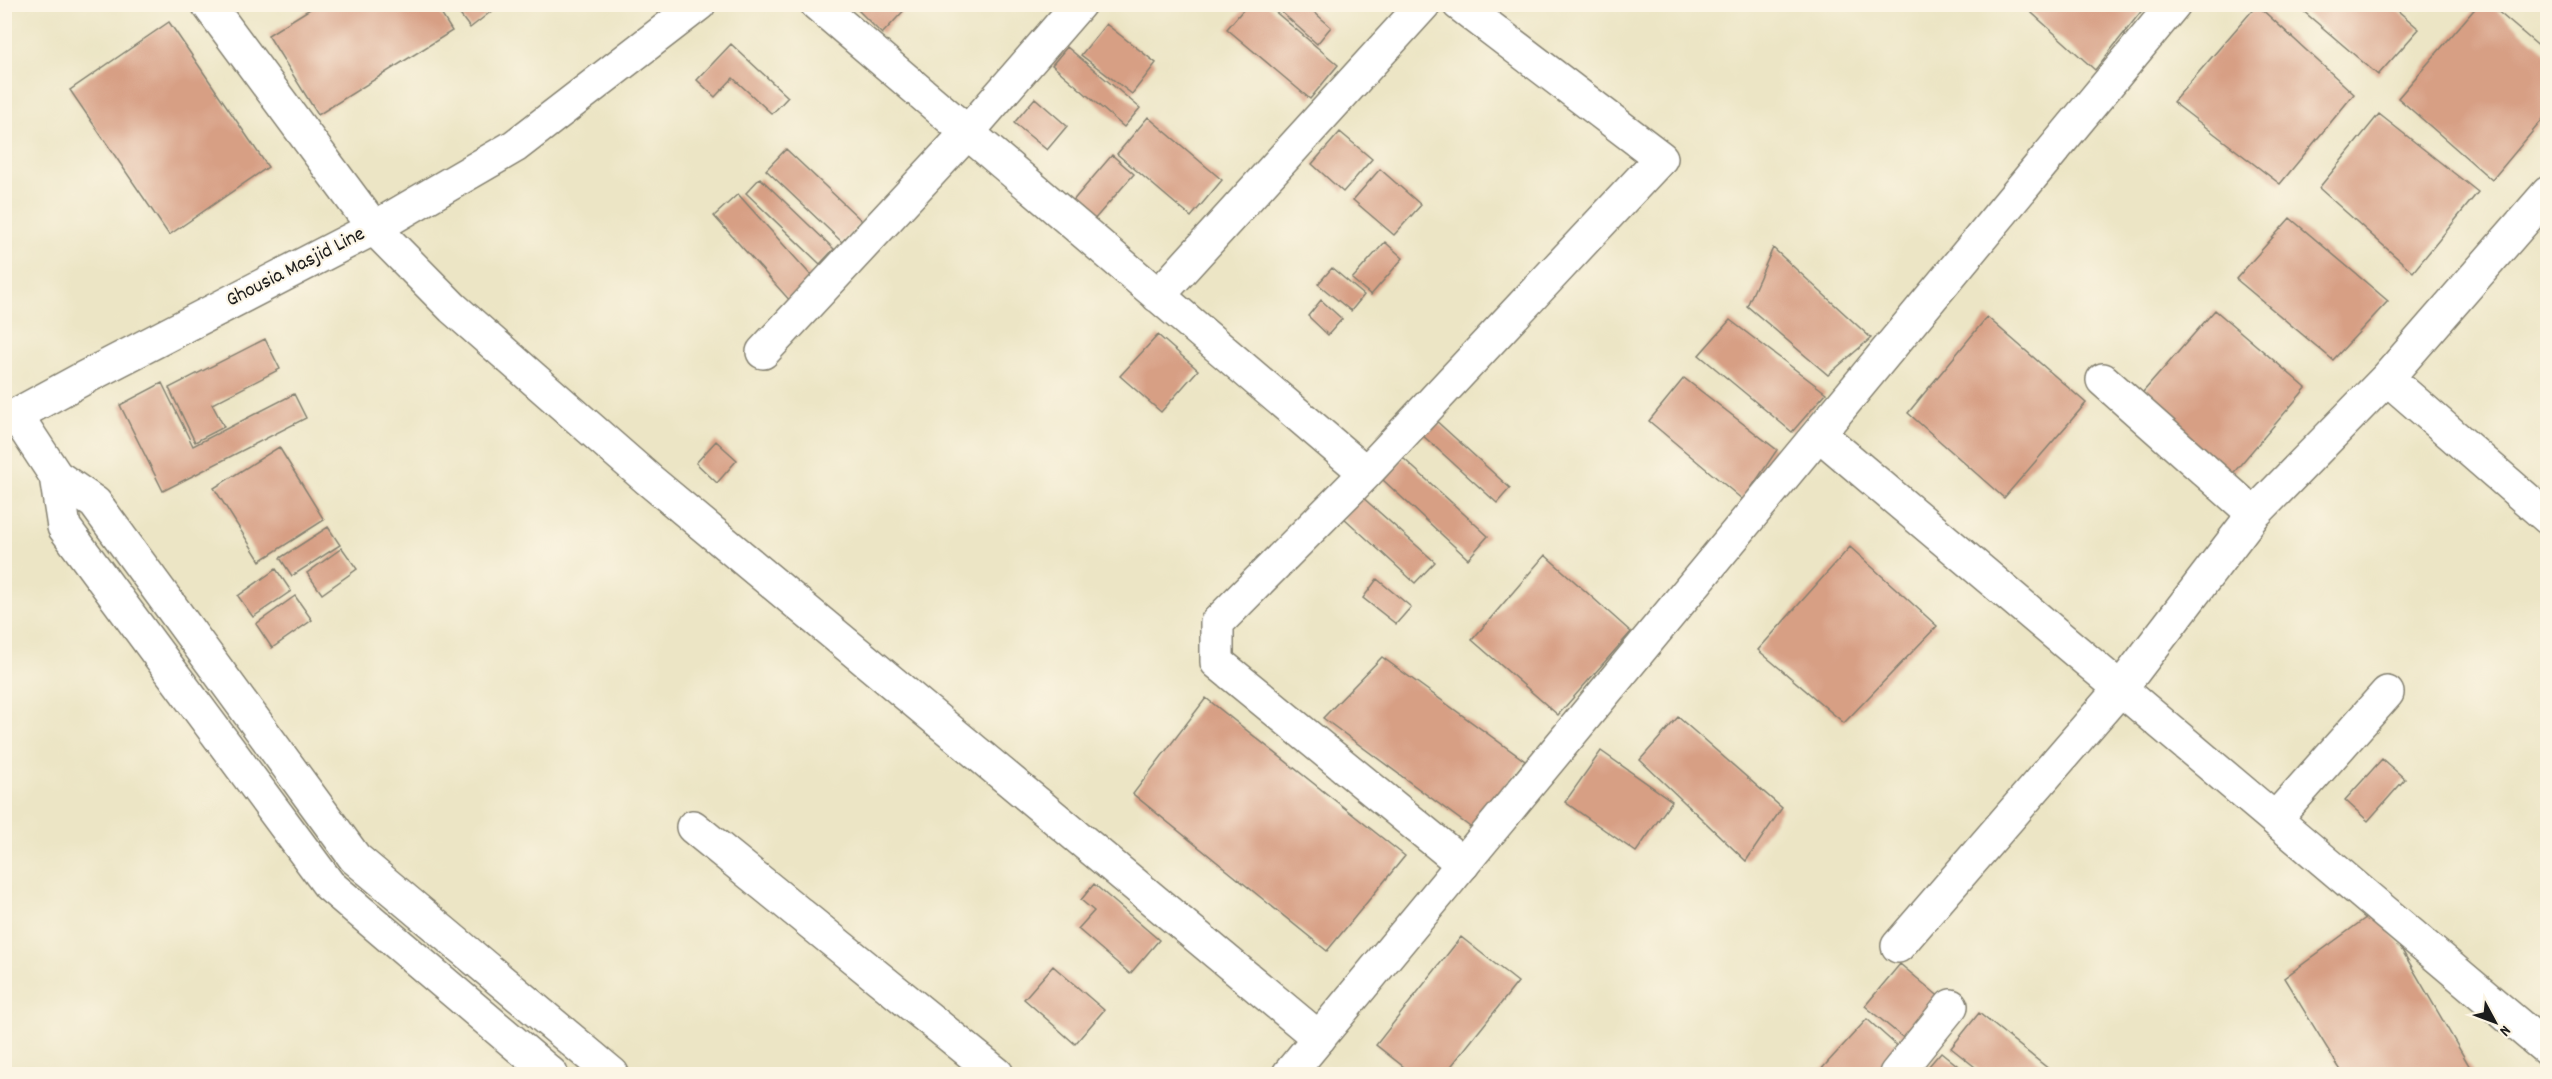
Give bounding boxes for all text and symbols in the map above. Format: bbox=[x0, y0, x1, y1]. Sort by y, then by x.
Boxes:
street label: Ghousia Masjid Line bbox=[221, 220, 371, 316]
north arrow bbox=[2465, 992, 2525, 1052]
text: N bbox=[2493, 1020, 2516, 1041]

